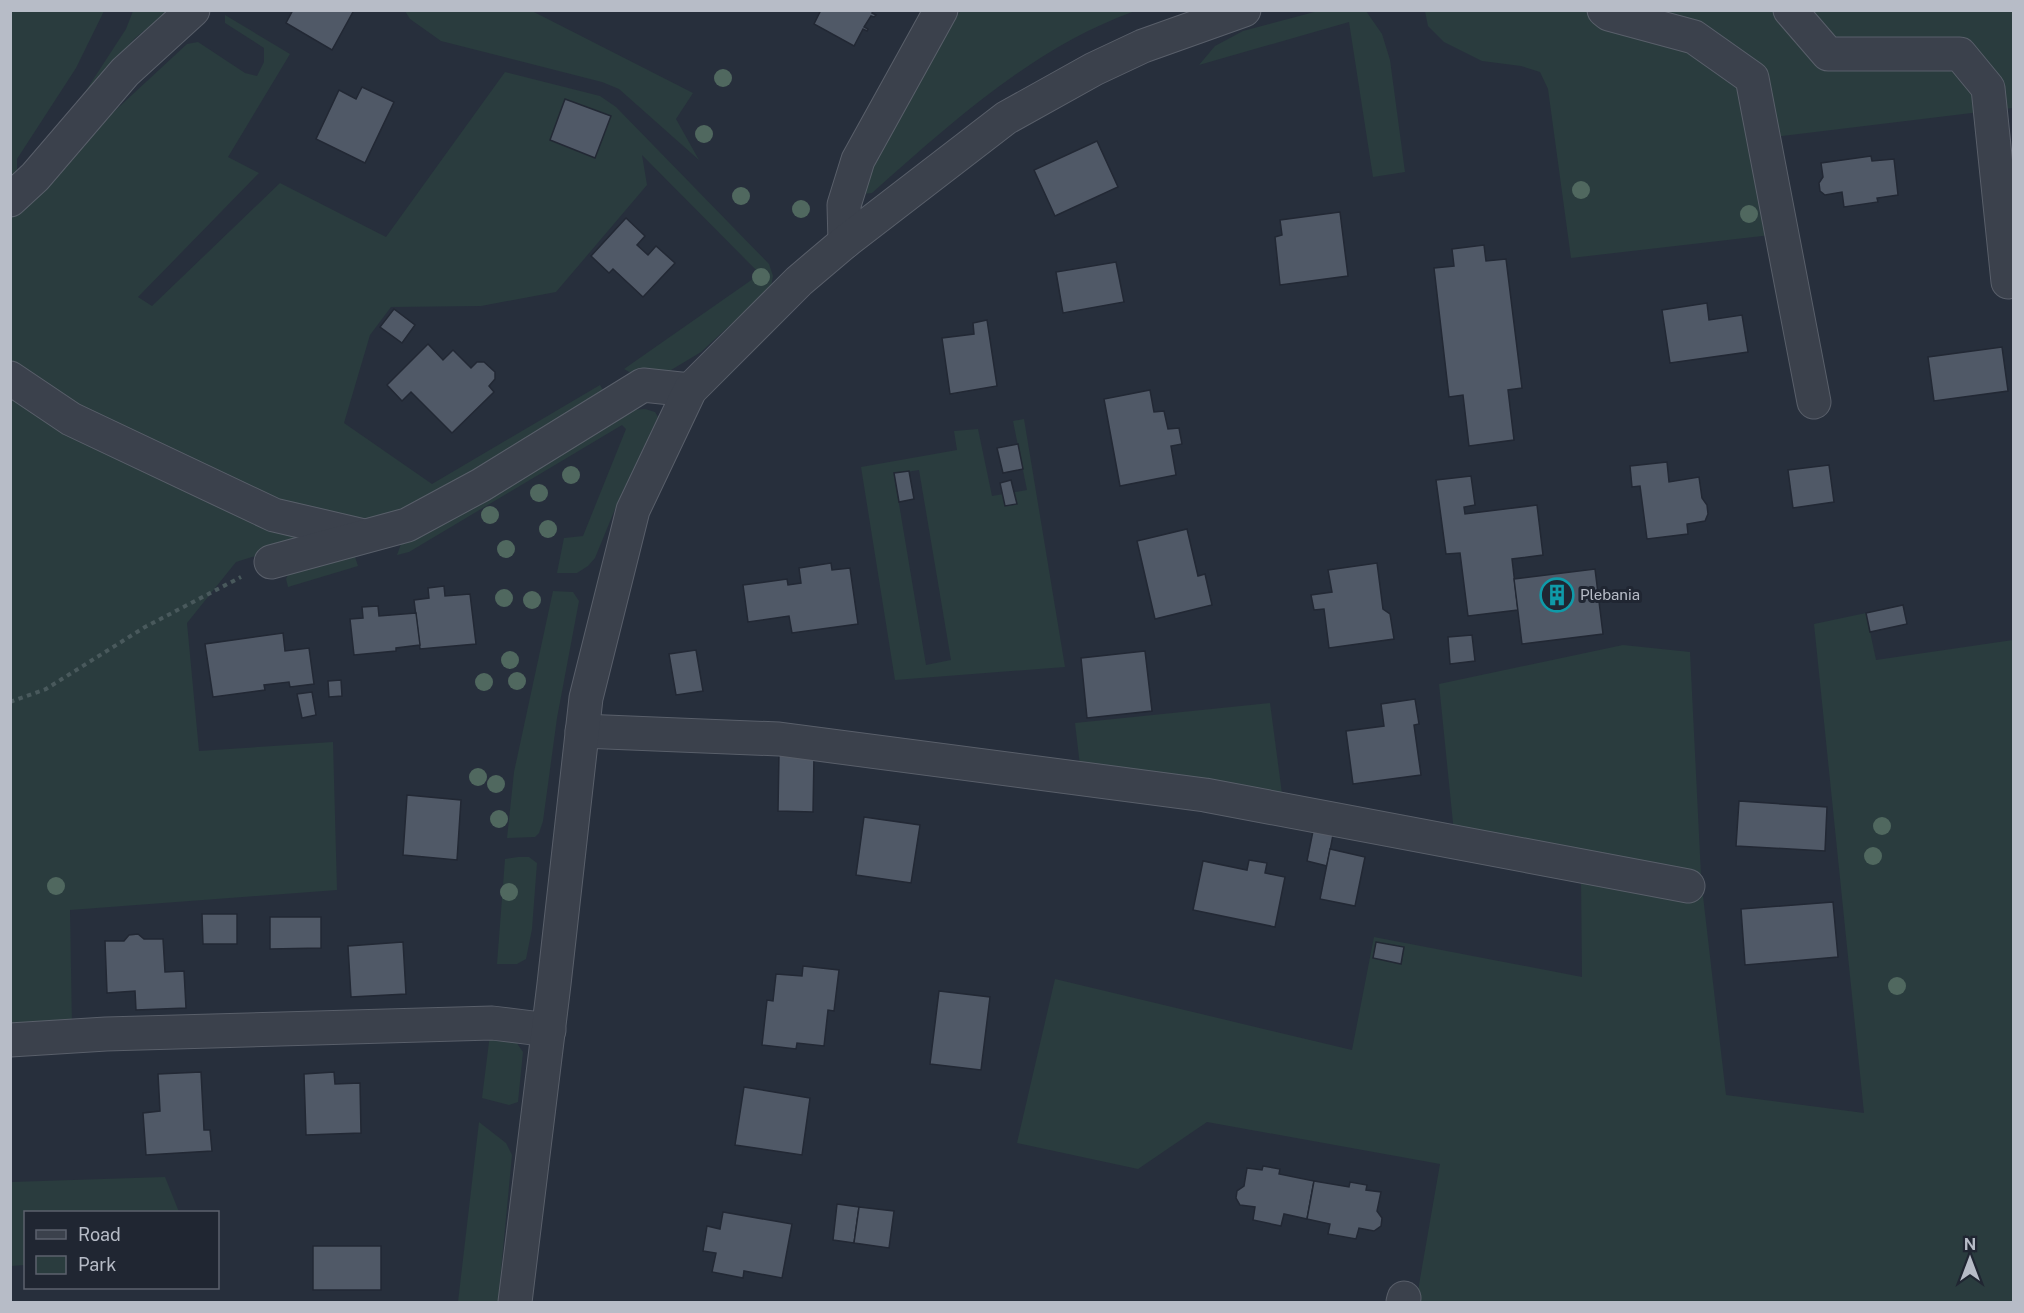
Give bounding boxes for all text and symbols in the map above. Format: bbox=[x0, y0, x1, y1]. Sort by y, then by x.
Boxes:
building icon: Plebania bbox=[1539, 577, 1575, 613]
place label: Plebania bbox=[1580, 586, 1640, 603]
legend bbox=[24, 1211, 219, 1289]
text: Road bbox=[78, 1224, 121, 1245]
north arrow bbox=[1940, 1229, 2000, 1289]
text: N bbox=[1964, 1235, 1976, 1254]
text: Park bbox=[78, 1254, 116, 1275]

